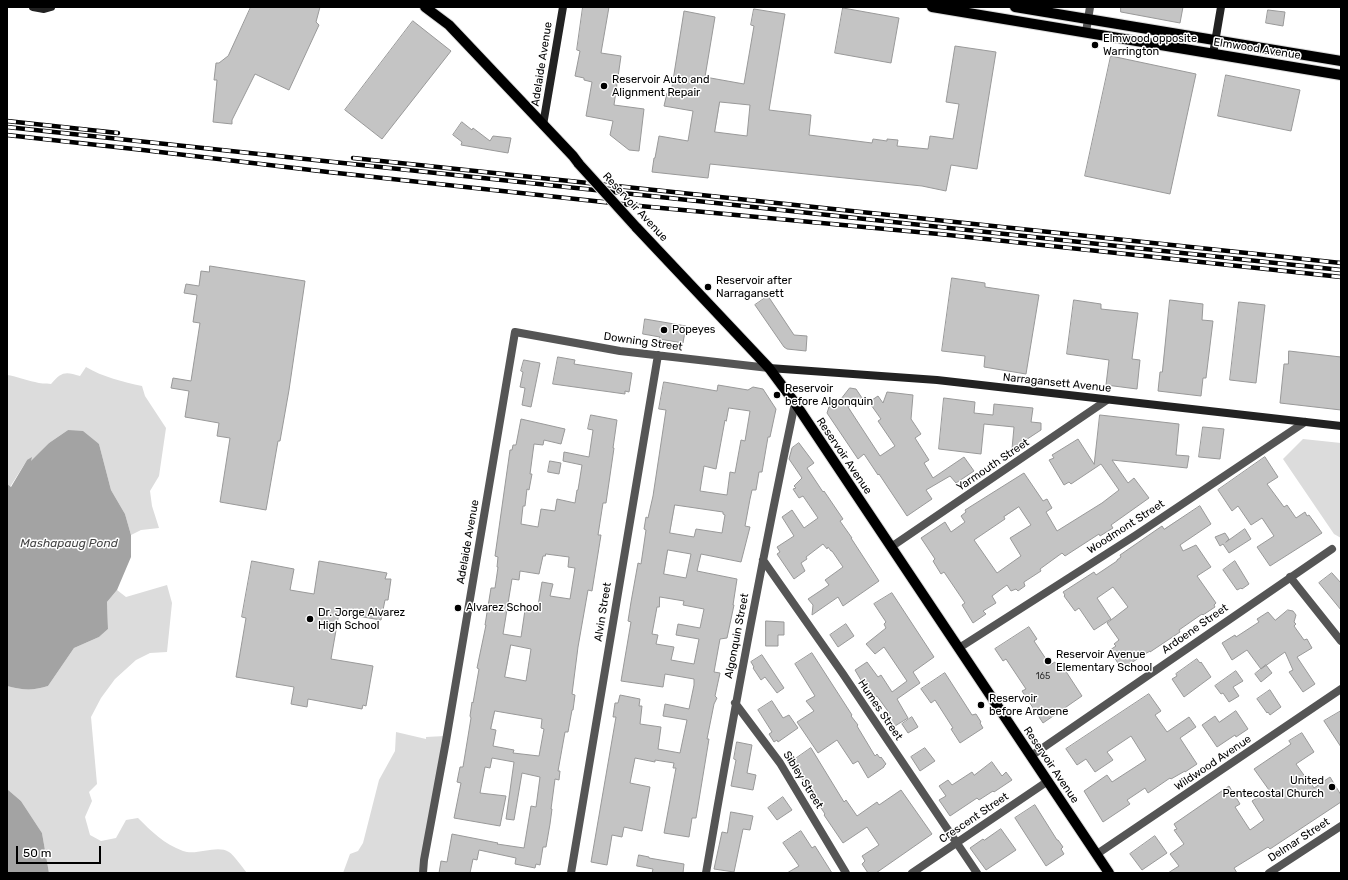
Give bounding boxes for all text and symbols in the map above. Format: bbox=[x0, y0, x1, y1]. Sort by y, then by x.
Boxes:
street label: Adelaide Avenue bbox=[529, 21, 555, 107]
place label: Elmwood opposite Warrington bbox=[1103, 32, 1197, 58]
street label: Elmwood Avenue bbox=[1212, 36, 1302, 62]
marker: Elmwood opposite Warrington bbox=[1090, 40, 1100, 50]
place label: Reservoir Auto and Alignment Repair bbox=[612, 73, 709, 99]
marker: Reservoir Auto and Alignment Repair bbox=[599, 81, 609, 91]
street label: Reservoir Avenue bbox=[600, 170, 670, 244]
place label: Reservoir after Narragansett bbox=[716, 274, 792, 300]
marker: Reservoir after Narragansett bbox=[703, 282, 713, 292]
place label: Popeyes bbox=[672, 323, 715, 337]
marker: Popeyes bbox=[659, 325, 669, 335]
street label: Downing Street bbox=[603, 330, 683, 354]
street label: Narragansett Avenue bbox=[1002, 371, 1112, 395]
place label: Reservoir before Algonquin bbox=[785, 382, 873, 408]
marker: Reservoir before Algonquin bbox=[772, 390, 782, 400]
street label: Reservoir Avenue bbox=[814, 415, 874, 497]
street label: Yarmouth Street bbox=[954, 436, 1032, 494]
street label: Woodmont Street bbox=[1085, 497, 1167, 557]
street label: Adelaide Avenue bbox=[454, 499, 482, 585]
water label: Mashapaug Pond bbox=[20, 537, 118, 551]
street label: Alvin Street bbox=[592, 581, 614, 643]
street label: Algonquin Street bbox=[722, 592, 752, 680]
place label: Alvarez School bbox=[466, 601, 541, 615]
street label: Ardoene Street bbox=[1159, 601, 1231, 657]
marker: Alvarez School bbox=[453, 603, 463, 613]
place label: Dr. Jorge Alvarez High School bbox=[318, 606, 405, 632]
marker: Dr. Jorge Alvarez High School bbox=[305, 614, 315, 624]
place label: Reservoir Avenue Elementary School bbox=[1056, 648, 1152, 674]
marker: Reservoir Avenue Elementary School bbox=[1043, 656, 1053, 666]
house number: 165 bbox=[1036, 671, 1050, 681]
street label: Humes Street bbox=[855, 677, 905, 743]
place label: Reservoir before Ardoene bbox=[989, 692, 1068, 718]
marker: Reservoir before Ardoene bbox=[976, 700, 986, 710]
street label: Reservoir Avenue bbox=[1021, 724, 1081, 806]
street label: Wildwood Avenue bbox=[1172, 732, 1254, 794]
street label: Sibley Street bbox=[780, 749, 826, 811]
place label: United Pentecostal Church bbox=[1223, 774, 1324, 800]
marker: United Pentecostal Church bbox=[1327, 782, 1337, 792]
street label: Crescent Street bbox=[937, 790, 1011, 846]
street label: Delmar Street bbox=[1266, 815, 1332, 865]
scale bar bbox=[18, 838, 103, 864]
text: 50 m bbox=[23, 846, 51, 860]

